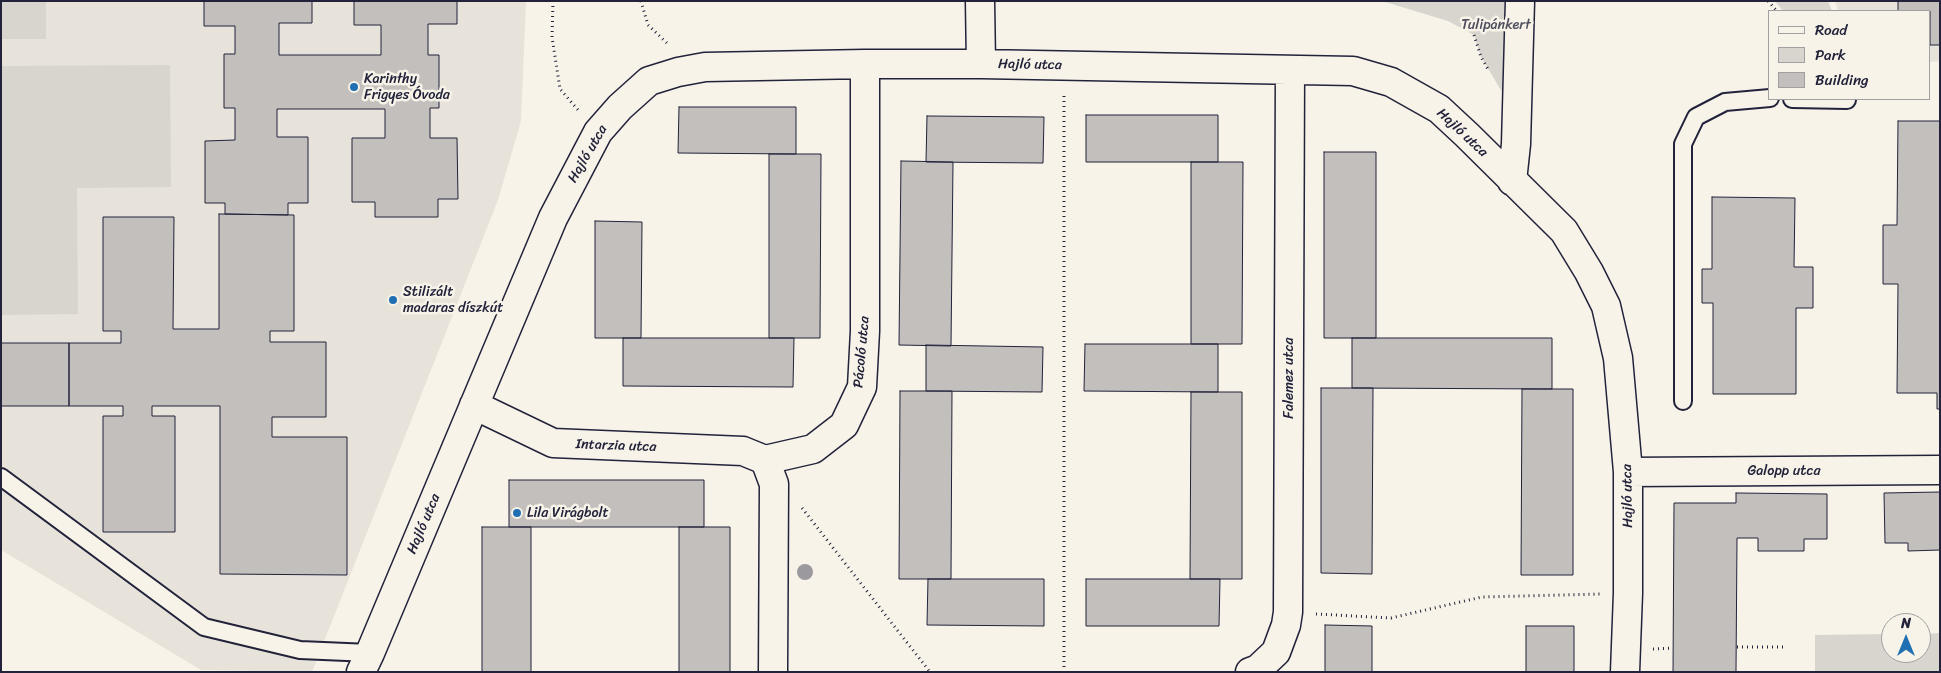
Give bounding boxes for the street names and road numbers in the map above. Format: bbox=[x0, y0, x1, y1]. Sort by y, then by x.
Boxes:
street label: Hajló utca bbox=[998, 56, 1062, 74]
street label: Hajló utca bbox=[1433, 105, 1491, 161]
street label: Hajló utca bbox=[565, 122, 611, 186]
street label: Pácoló utca bbox=[850, 315, 874, 389]
street label: Falemez utca bbox=[1281, 337, 1297, 419]
street label: Intarzia utca bbox=[575, 436, 657, 456]
street label: Galopp utca bbox=[1748, 463, 1820, 479]
street label: Hajló utca bbox=[1619, 464, 1637, 528]
street label: Hajló utca bbox=[404, 491, 444, 557]

